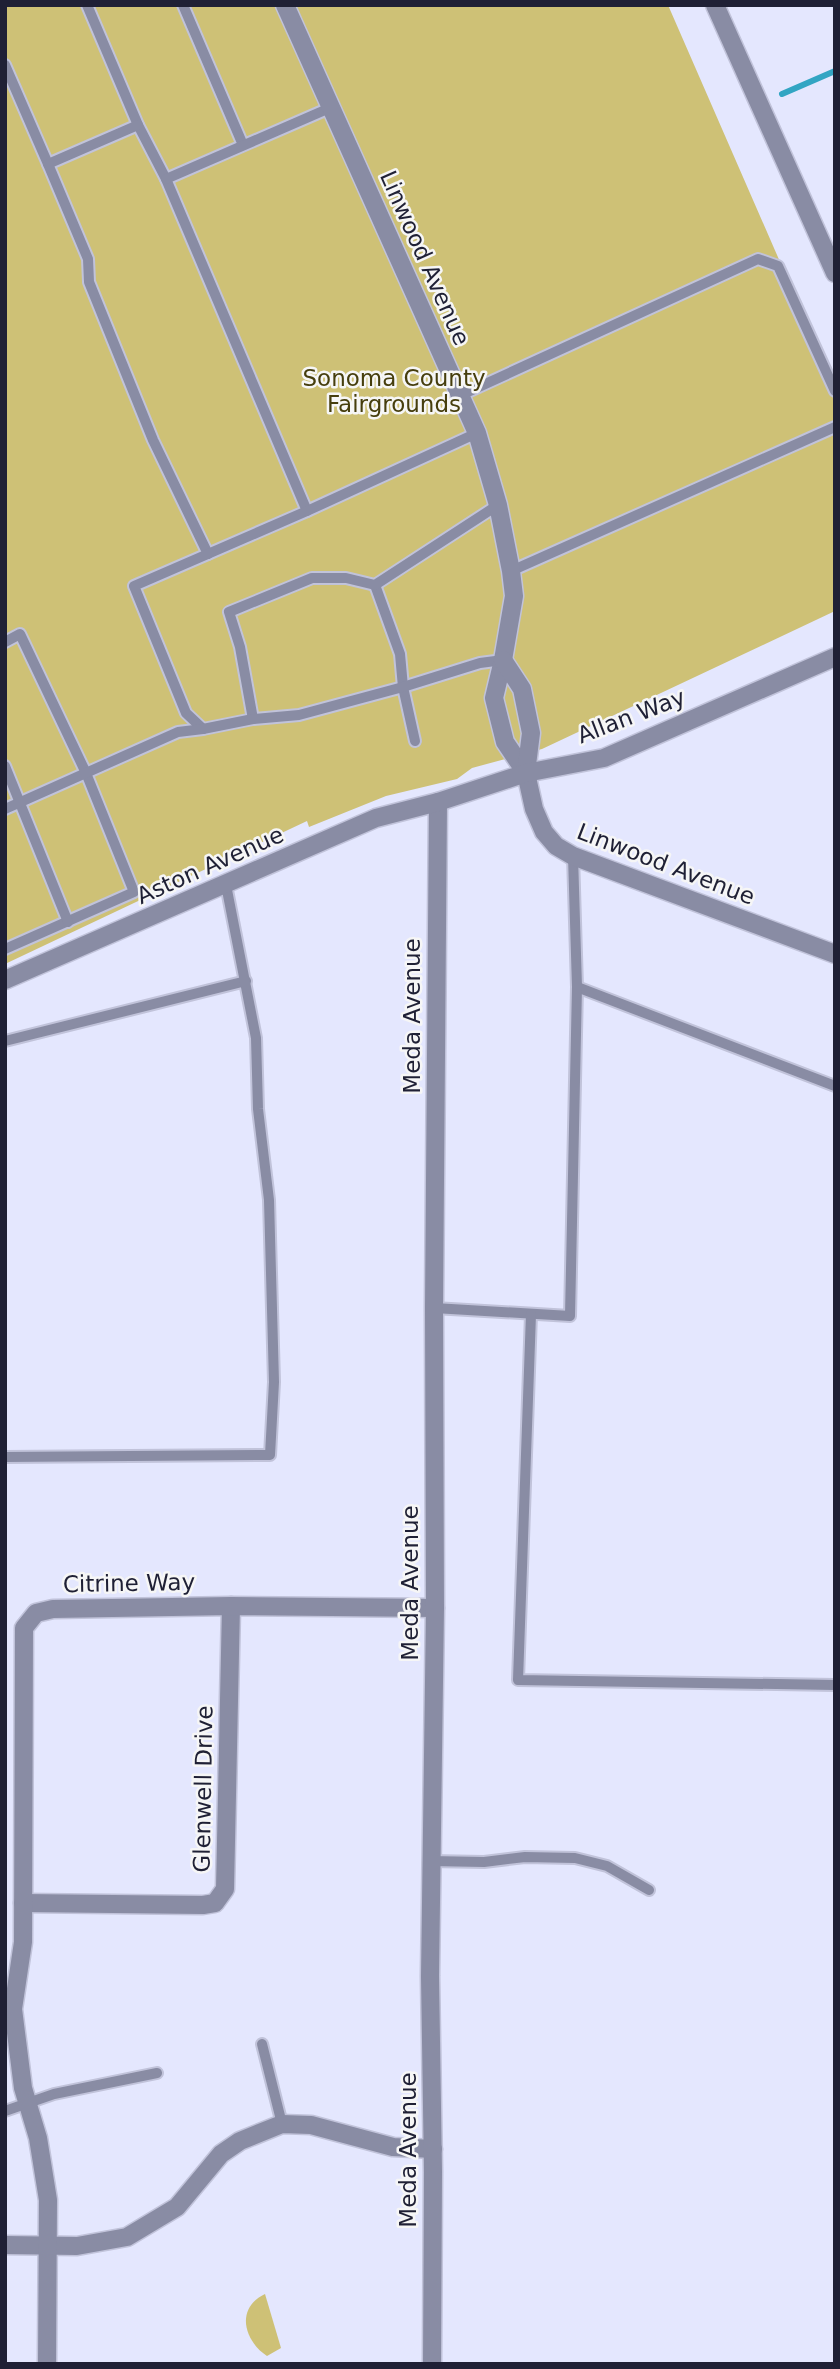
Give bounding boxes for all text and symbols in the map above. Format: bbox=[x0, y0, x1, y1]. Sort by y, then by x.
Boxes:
street label: Linwood Avenue bbox=[375, 167, 475, 349]
park label: Sonoma County Fairgrounds bbox=[302, 365, 486, 417]
street label: Allan Way bbox=[573, 684, 689, 748]
street label: Linwood Avenue bbox=[574, 818, 758, 910]
street label: Aston Avenue bbox=[132, 821, 288, 909]
street label: Meda Avenue bbox=[399, 938, 425, 1094]
street label: Meda Avenue bbox=[397, 1505, 423, 1661]
street label: Citrine Way bbox=[63, 1569, 195, 1597]
street label: Glenwell Drive bbox=[189, 1705, 217, 1873]
street label: Meda Avenue bbox=[395, 2072, 421, 2228]

